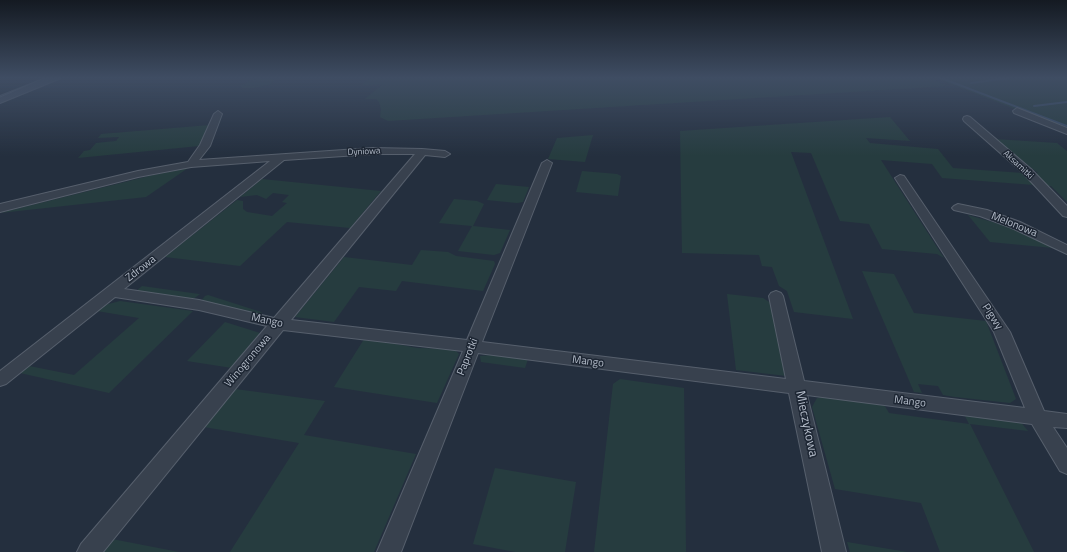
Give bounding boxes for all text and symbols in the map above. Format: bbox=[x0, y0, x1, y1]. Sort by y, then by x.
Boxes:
street label: Dyniowa bbox=[347, 146, 381, 158]
street label: Aksamitki bbox=[1001, 148, 1035, 182]
street label: Melonowa bbox=[989, 210, 1039, 240]
street label: Zdrowa bbox=[123, 253, 159, 285]
street label: Pigwy bbox=[979, 302, 1005, 332]
street label: Mango bbox=[250, 311, 284, 331]
street label: Winogronowa bbox=[222, 332, 274, 390]
street label: Paprotki bbox=[455, 337, 481, 377]
street label: Mango bbox=[571, 353, 605, 371]
street label: Mieczykowa bbox=[791, 389, 821, 459]
street label: Mango bbox=[893, 393, 927, 411]

